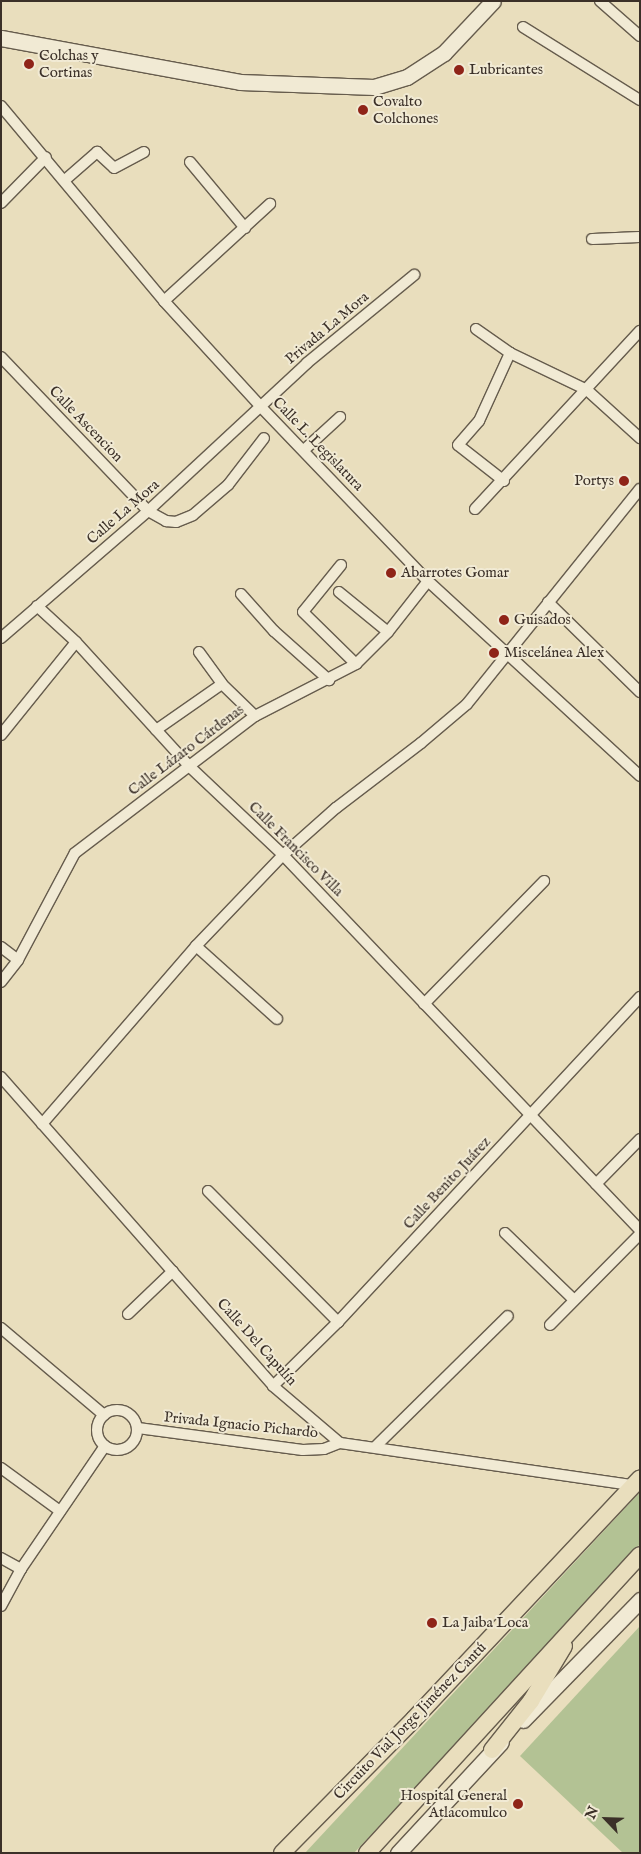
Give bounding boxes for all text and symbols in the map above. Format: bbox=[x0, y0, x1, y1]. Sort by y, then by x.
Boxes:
place label: Colchas y Cortinas bbox=[39, 46, 99, 81]
marker: Colchas y Cortinas bbox=[23, 58, 35, 70]
place label: Lubricantes bbox=[469, 61, 543, 79]
marker: Lubricantes bbox=[453, 64, 465, 76]
place label: Covalto Colchones bbox=[373, 92, 438, 127]
marker: Covalto Colchones bbox=[357, 104, 369, 116]
street label: Privada La Mora bbox=[282, 288, 372, 368]
street label: Calle Ascencion bbox=[45, 382, 127, 466]
street label: Calle L. Legislatura bbox=[269, 393, 367, 495]
place label: Portys bbox=[574, 472, 614, 490]
marker: Portys bbox=[618, 475, 630, 487]
street label: Calle La Mora bbox=[83, 476, 163, 548]
place label: Abarrotes Gomar bbox=[401, 564, 509, 582]
marker: Abarrotes Gomar bbox=[385, 567, 397, 579]
place label: Guisados bbox=[514, 611, 571, 629]
marker: Guisados bbox=[498, 614, 510, 626]
place label: Miscelánea Alex bbox=[504, 644, 604, 662]
marker: Miscelánea Alex bbox=[488, 647, 500, 659]
street label: Calle Lázaro Cárdenas bbox=[125, 701, 247, 799]
street label: Calle Francisco Villa bbox=[245, 798, 347, 900]
street label: Calle Benito Juárez bbox=[399, 1133, 495, 1233]
street label: Calle Del Capulín bbox=[213, 1295, 301, 1389]
street label: Privada Ignacio Pichardo bbox=[163, 1408, 319, 1442]
place label: La Jaiba Loca bbox=[442, 1614, 528, 1632]
marker: La Jaiba Loca bbox=[426, 1617, 438, 1629]
street label: Circuito Vial Jorge Jiménez Cantú bbox=[330, 1639, 490, 1803]
place label: Hospital General Atlacomulco bbox=[400, 1786, 507, 1821]
north arrow bbox=[581, 1794, 631, 1844]
marker: Hospital General Atlacomulco bbox=[511, 1797, 525, 1811]
text: N bbox=[582, 1804, 603, 1822]

